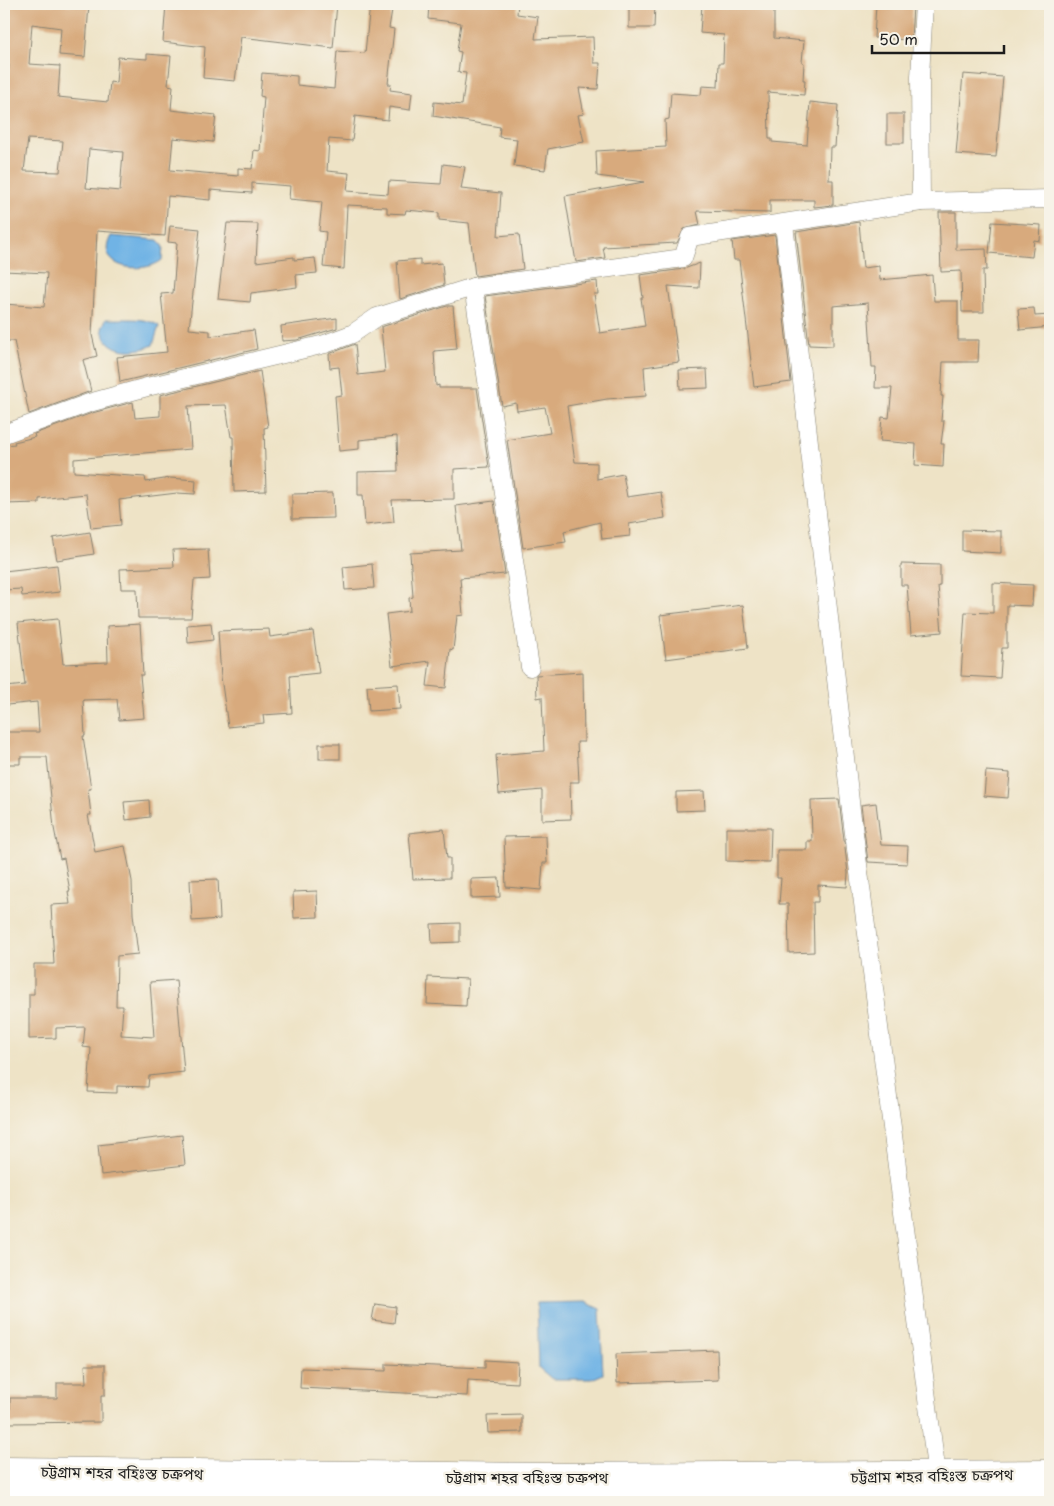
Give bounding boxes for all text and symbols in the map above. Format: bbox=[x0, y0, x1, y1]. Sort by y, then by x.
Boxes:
scale bar bbox=[872, 22, 1004, 54]
text: 50 m bbox=[879, 27, 918, 50]
street label: চট্টগ্রাম শহর বহিঃস্ত চক্রপথ bbox=[40, 1459, 204, 1485]
street label: চট্টগ্রাম শহর বহিঃস্ত চক্রপথ bbox=[850, 1462, 1014, 1488]
street label: চট্টগ্রাম শহর বহিঃস্ত চক্রপথ bbox=[445, 1465, 609, 1488]

